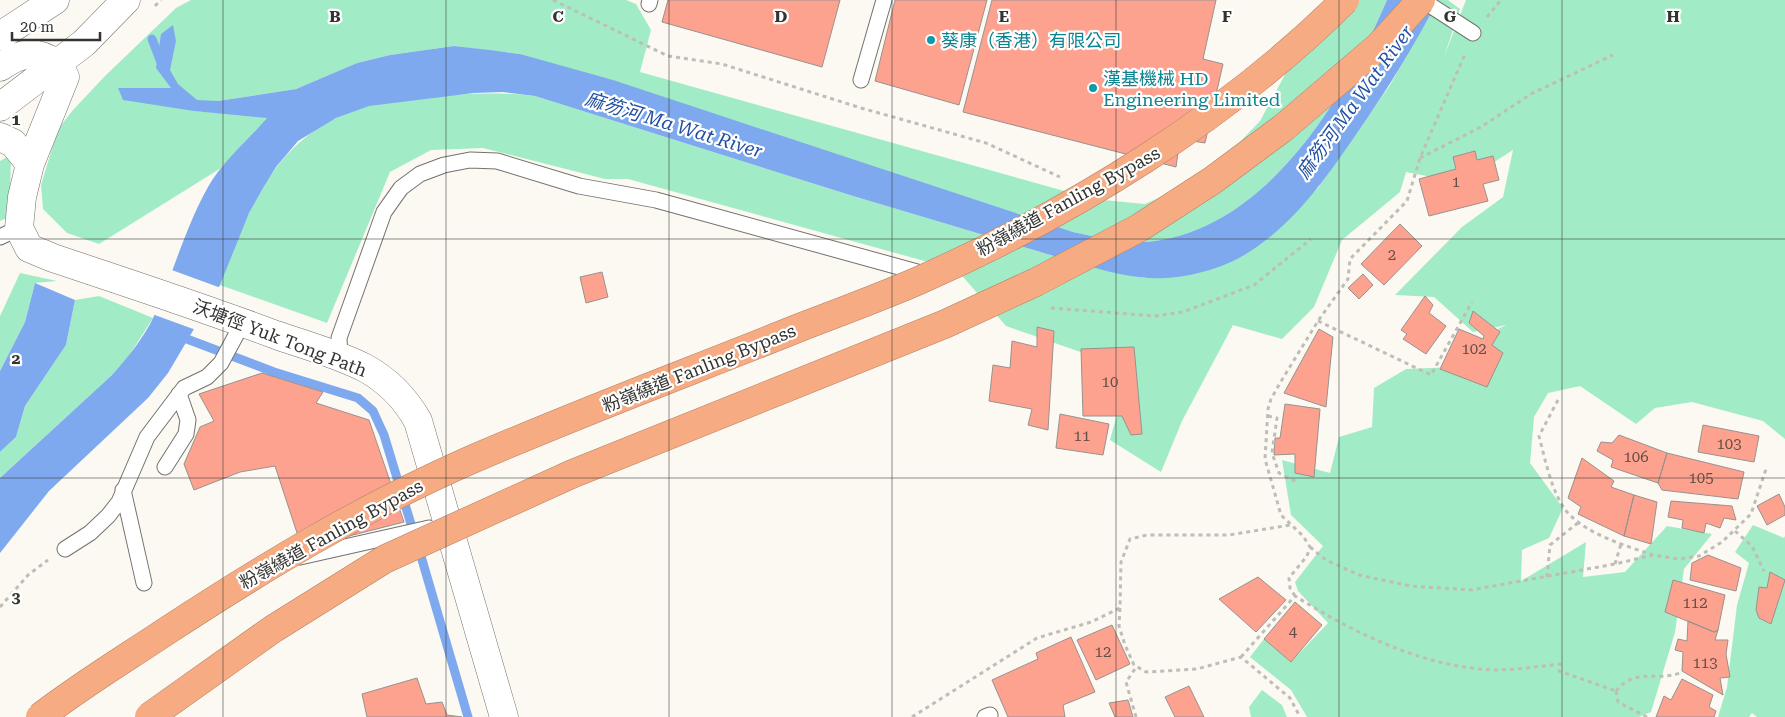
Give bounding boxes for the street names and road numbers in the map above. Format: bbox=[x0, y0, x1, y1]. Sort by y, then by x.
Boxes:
street label: 粉嶺繞道 Fanling Bypass bbox=[973, 142, 1163, 260]
street label: 沃塘徑 Yuk Tong Path bbox=[190, 295, 370, 381]
street label: 粉嶺繞道 Fanling Bypass bbox=[599, 320, 799, 416]
street label: 粉嶺繞道 Fanling Bypass bbox=[236, 475, 426, 593]

